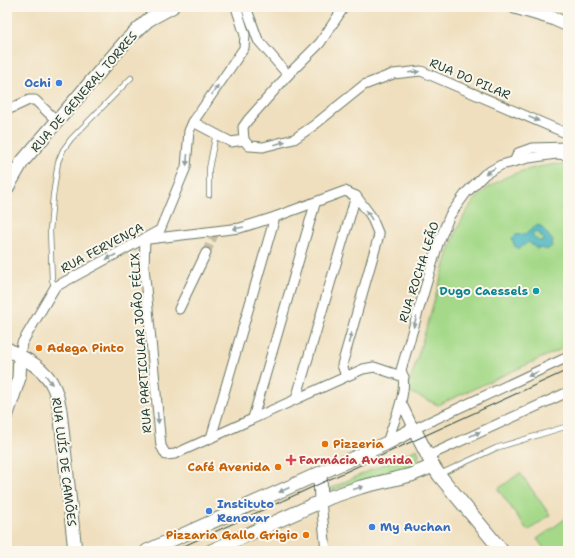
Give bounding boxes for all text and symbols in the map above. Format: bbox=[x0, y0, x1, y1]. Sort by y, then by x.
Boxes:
street label: RUA DE GENERAL TORRES bbox=[27, 28, 141, 156]
street label: RUA DO PILAR bbox=[427, 55, 513, 103]
one-way arrow bbox=[408, 69, 420, 75]
place label: Ochi bbox=[24, 75, 51, 91]
marker: Ochi bbox=[54, 78, 64, 88]
one-way arrow bbox=[211, 85, 219, 95]
one-way arrow bbox=[529, 117, 541, 123]
one-way arrow bbox=[274, 140, 286, 146]
one-way arrow bbox=[183, 154, 190, 166]
one-way arrow bbox=[484, 168, 496, 175]
one-way arrow bbox=[366, 209, 373, 221]
street label: RUA FERVENÇA bbox=[58, 219, 146, 277]
street label: RUA ROCHA LEÃO bbox=[395, 220, 443, 324]
one-way arrow bbox=[232, 225, 244, 231]
street label: RUA PARTICULAR JOÃO FÉLIX bbox=[127, 252, 155, 434]
one-way arrow bbox=[105, 254, 116, 261]
place label: Dugo Caessels bbox=[439, 283, 528, 299]
marker: Dugo Caessels bbox=[531, 286, 541, 296]
one-way arrow bbox=[412, 316, 418, 328]
one-way arrow bbox=[347, 332, 353, 344]
place label: Adega Pinto bbox=[47, 340, 124, 356]
marker: Adega Pinto bbox=[34, 343, 44, 353]
one-way arrow bbox=[527, 371, 538, 377]
one-way arrow bbox=[45, 375, 53, 386]
street label: RUA LUÍS DE CAMÕES bbox=[48, 397, 80, 528]
one-way arrow bbox=[155, 412, 161, 424]
one-way arrow bbox=[470, 431, 481, 437]
place label: Pizzeria bbox=[333, 436, 384, 452]
marker: Pizzeria bbox=[320, 439, 330, 449]
place label: Farmácia Avenida bbox=[299, 452, 413, 468]
marker: Farmácia Avenida bbox=[286, 455, 296, 465]
place label: Café Avenida bbox=[188, 459, 271, 475]
marker: Café Avenida bbox=[273, 462, 283, 472]
one-way arrow bbox=[352, 485, 364, 491]
one-way arrow bbox=[278, 486, 290, 493]
place label: Instituto Renovar bbox=[217, 496, 274, 526]
marker: Instituto Renovar bbox=[204, 506, 214, 516]
place label: My Auchan bbox=[380, 519, 451, 535]
marker: My Auchan bbox=[367, 522, 377, 532]
place label: Pizzaria Gallo Grigio bbox=[166, 527, 298, 543]
marker: Pizzaria Gallo Grigio bbox=[301, 530, 311, 540]

